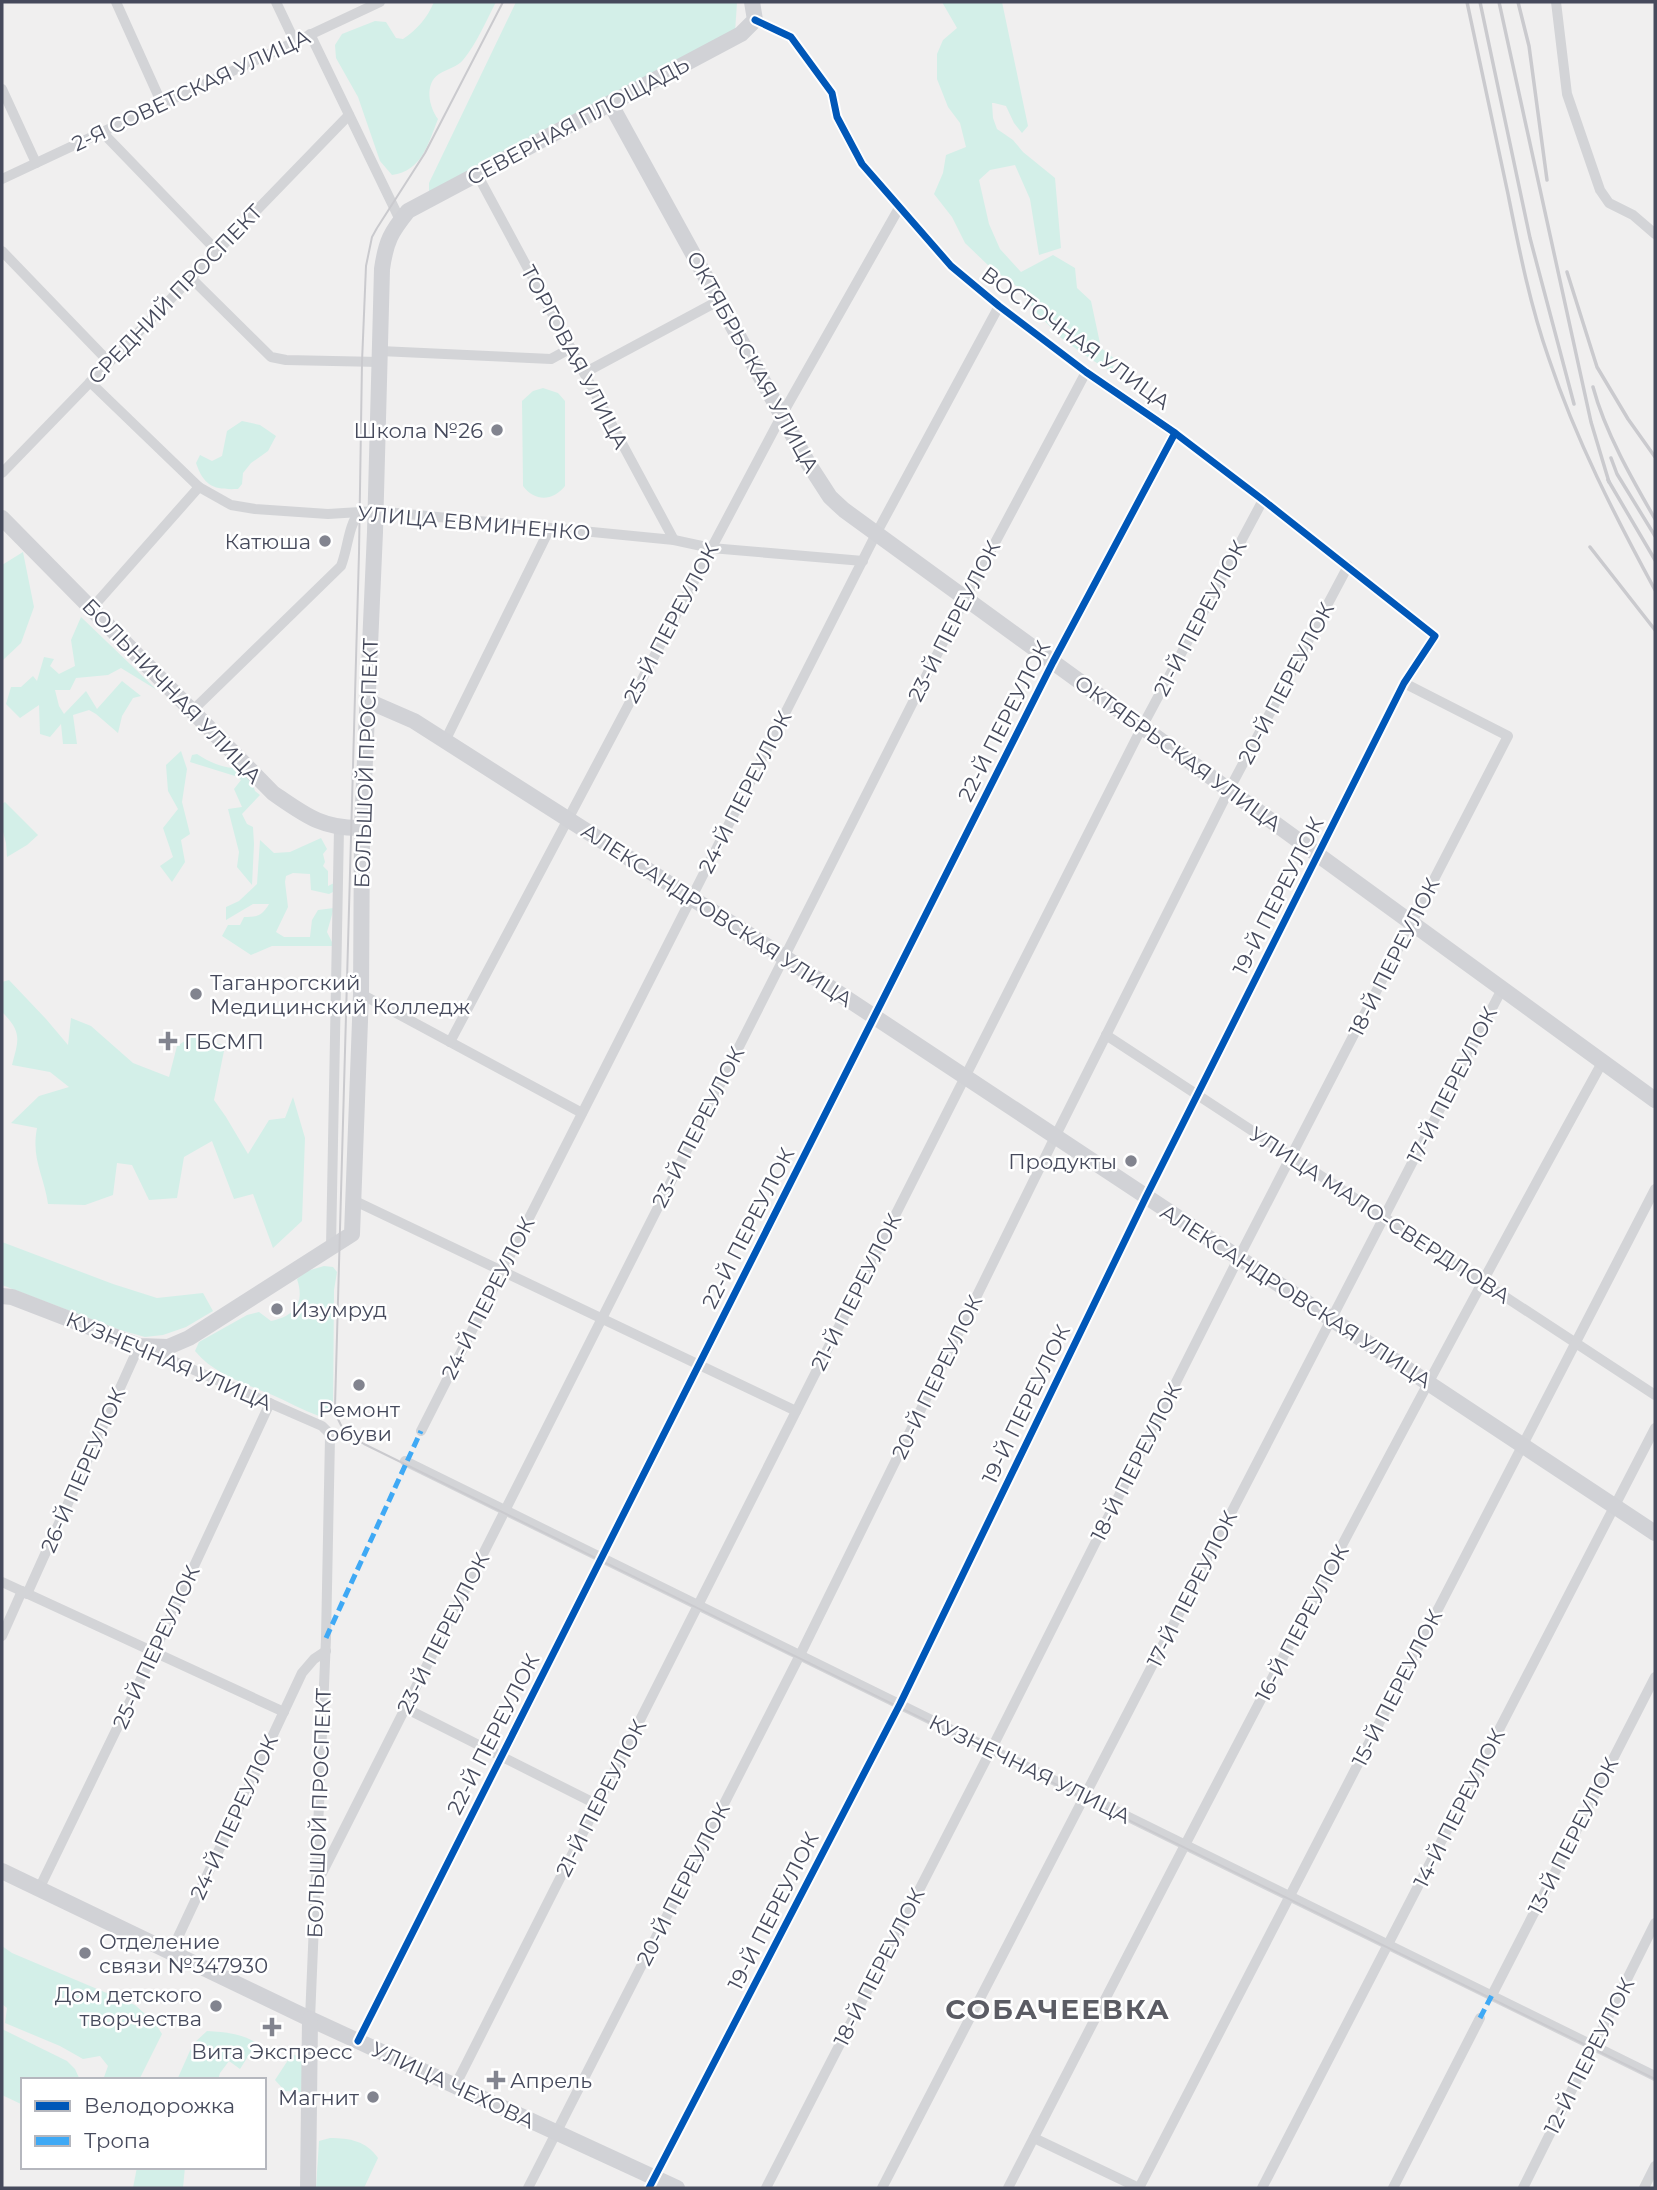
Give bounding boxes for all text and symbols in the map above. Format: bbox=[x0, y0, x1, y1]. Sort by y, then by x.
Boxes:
street label: 2-Я СОВЕТСКАЯ УЛИЦА bbox=[68, 24, 314, 156]
street label: СЕВЕРНАЯ ПЛОЩАДЬ bbox=[463, 52, 693, 190]
street label: СРЕДНИЙ ПРОСПЕКТ bbox=[83, 198, 268, 389]
street label: ОКТЯБРЬСКАЯ УЛИЦА bbox=[682, 247, 825, 477]
street label: ТОРГОВАЯ УЛИЦА bbox=[516, 261, 634, 454]
street label: ВОСТОЧНАЯ УЛИЦА bbox=[977, 261, 1175, 415]
place label: Школа №26 bbox=[354, 418, 483, 443]
marker: Школа №26 bbox=[489, 422, 505, 438]
street label: УЛИЦА ЕВМИНЕНКО bbox=[357, 500, 591, 546]
place label: Катюша bbox=[225, 529, 311, 554]
marker: Катюша bbox=[317, 533, 333, 549]
street label: 23-Й ПЕРЕУЛОК bbox=[903, 536, 1005, 706]
street label: 21-Й ПЕРЕУЛОК bbox=[1148, 536, 1252, 700]
street label: 25-Й ПЕРЕУЛОК bbox=[618, 539, 724, 707]
street label: БОЛЬНИЧНАЯ УЛИЦА bbox=[77, 593, 267, 789]
street label: 20-Й ПЕРЕУЛОК bbox=[1233, 598, 1339, 768]
street label: 22-Й ПЕРЕУЛОК bbox=[953, 636, 1055, 806]
street label: БОЛЬШОЙ ПРОСПЕКТ bbox=[349, 637, 383, 889]
street label: ОКТЯБРЬСКАЯ УЛИЦА bbox=[1070, 670, 1287, 837]
street label: 24-Й ПЕРЕУЛОК bbox=[693, 706, 797, 877]
street label: 19-Й ПЕРЕУЛОК bbox=[1227, 813, 1329, 979]
street label: АЛЕКСАНДРОВСКАЯ УЛИЦА bbox=[577, 818, 858, 1012]
street label: 18-Й ПЕРЕУЛОК bbox=[1343, 873, 1445, 1040]
place label: Таганрогский Медицинский Колледж bbox=[210, 970, 470, 1019]
marker: Таганрогский Медицинский Колледж bbox=[188, 986, 204, 1002]
street label: 17-Й ПЕРЕУЛОК bbox=[1402, 1002, 1502, 1167]
place label: ГБСМП bbox=[184, 1029, 264, 1054]
marker: ГБСМП bbox=[158, 1031, 178, 1051]
street label: 23-Й ПЕРЕУЛОК bbox=[647, 1042, 749, 1212]
street label: УЛИЦА МАЛО-СВЕРДЛОВА bbox=[1245, 1121, 1515, 1309]
street label: 22-Й ПЕРЕУЛОК bbox=[697, 1143, 799, 1313]
place label: Продукты bbox=[1008, 1149, 1117, 1174]
marker: Продукты bbox=[1123, 1153, 1139, 1169]
street label: АЛЕКСАНДРОВСКАЯ УЛИЦА bbox=[1156, 1199, 1437, 1393]
street label: 21-Й ПЕРЕУЛОК bbox=[806, 1209, 906, 1375]
street label: 24-Й ПЕРЕУЛОК bbox=[436, 1212, 540, 1383]
street label: 20-Й ПЕРЕУЛОК bbox=[886, 1291, 988, 1463]
place label: Изумруд bbox=[291, 1297, 387, 1322]
marker: Изумруд bbox=[269, 1301, 285, 1317]
street label: КУЗНЕЧНАЯ УЛИЦА bbox=[62, 1306, 276, 1416]
street label: 19-Й ПЕРЕУЛОК bbox=[977, 1320, 1075, 1488]
marker: Ремонт обуви bbox=[351, 1377, 367, 1393]
street label: 18-Й ПЕРЕУЛОК bbox=[1085, 1378, 1187, 1545]
street label: 26-Й ПЕРЕУЛОК bbox=[35, 1383, 131, 1556]
place label: Ремонт обуви bbox=[318, 1397, 400, 1446]
street label: 17-Й ПЕРЕУЛОК bbox=[1142, 1506, 1242, 1671]
street label: 16-Й ПЕРЕУЛОК bbox=[1250, 1540, 1354, 1706]
street label: 23-Й ПЕРЕУЛОК bbox=[392, 1548, 494, 1718]
street label: 25-Й ПЕРЕУЛОК bbox=[107, 1561, 205, 1733]
street label: 15-Й ПЕРЕУЛОК bbox=[1347, 1605, 1447, 1771]
street label: 22-Й ПЕРЕУЛОК bbox=[442, 1649, 544, 1819]
street label: БОЛЬШОЙ ПРОСПЕКТ bbox=[302, 1687, 336, 1939]
street label: КУЗНЕЧНАЯ УЛИЦА bbox=[925, 1709, 1135, 1829]
street label: 21-Й ПЕРЕУЛОК bbox=[551, 1715, 651, 1881]
street label: 14-Й ПЕРЕУЛОК bbox=[1408, 1724, 1510, 1892]
street label: 24-Й ПЕРЕУЛОК bbox=[185, 1730, 283, 1903]
street label: 13-Й ПЕРЕУЛОК bbox=[1523, 1753, 1623, 1919]
street label: 20-Й ПЕРЕУЛОК bbox=[631, 1798, 735, 1970]
street label: 19-Й ПЕРЕУЛОК bbox=[722, 1828, 824, 1994]
street label: 18-Й ПЕРЕУЛОК bbox=[828, 1883, 930, 2050]
place label: Отделение связи №347930 bbox=[99, 1929, 268, 1978]
marker: Отделение связи №347930 bbox=[77, 1945, 93, 1961]
street label: 12-Й ПЕРЕУЛОК bbox=[1539, 1973, 1639, 2139]
place label: Дом детского творчества bbox=[55, 1982, 202, 2031]
district label: СОБАЧЕЕВКА bbox=[945, 1992, 1171, 2026]
marker: Дом детского творчества bbox=[208, 1998, 224, 2014]
marker: Вита Экспресс bbox=[264, 2019, 280, 2035]
street label: УЛИЦА ЧЕХОВА bbox=[367, 2036, 539, 2134]
place label: Вита Экспресс bbox=[191, 2039, 353, 2064]
place label: Апрель bbox=[510, 2068, 592, 2093]
marker: Апрель bbox=[488, 2072, 504, 2088]
legend bbox=[21, 2078, 266, 2169]
place label: Магнит bbox=[278, 2085, 359, 2110]
marker: Магнит bbox=[365, 2089, 381, 2105]
text: Велодорожка bbox=[84, 2093, 235, 2118]
text: Тропа bbox=[84, 2128, 150, 2153]

